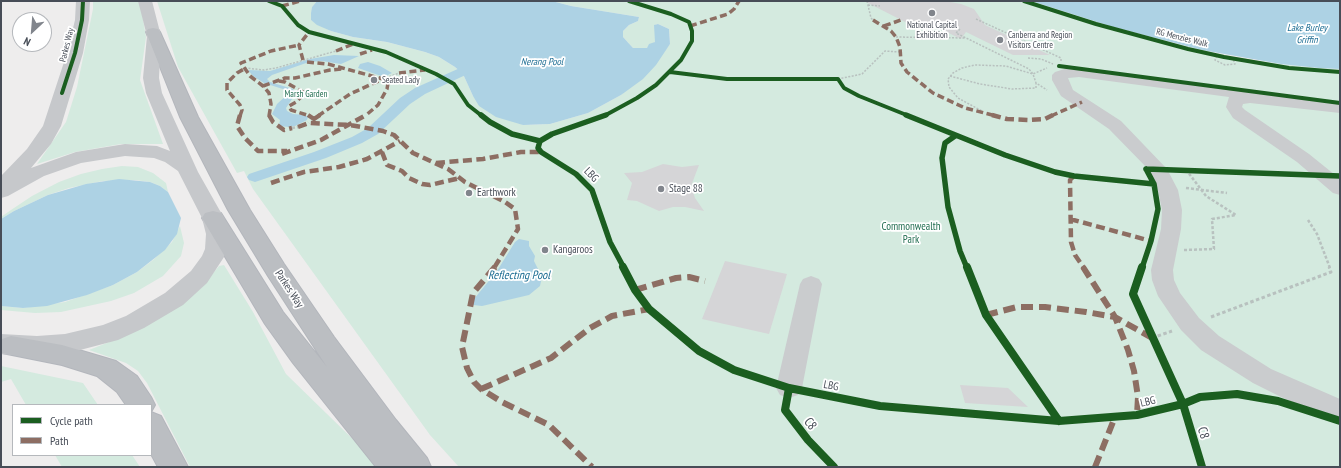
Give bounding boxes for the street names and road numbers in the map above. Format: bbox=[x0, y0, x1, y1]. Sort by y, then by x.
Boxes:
street label: RG Menzies Walk bbox=[1155, 26, 1209, 50]
street label: Parkes Way bbox=[58, 27, 76, 63]
street label: LBG bbox=[581, 165, 601, 185]
street label: Parkes Way bbox=[272, 268, 306, 310]
street label: LBG bbox=[822, 378, 840, 394]
street label: LBG bbox=[1139, 394, 1157, 410]
street label: C8 bbox=[800, 415, 820, 433]
street label: C8 bbox=[1194, 425, 1212, 441]

